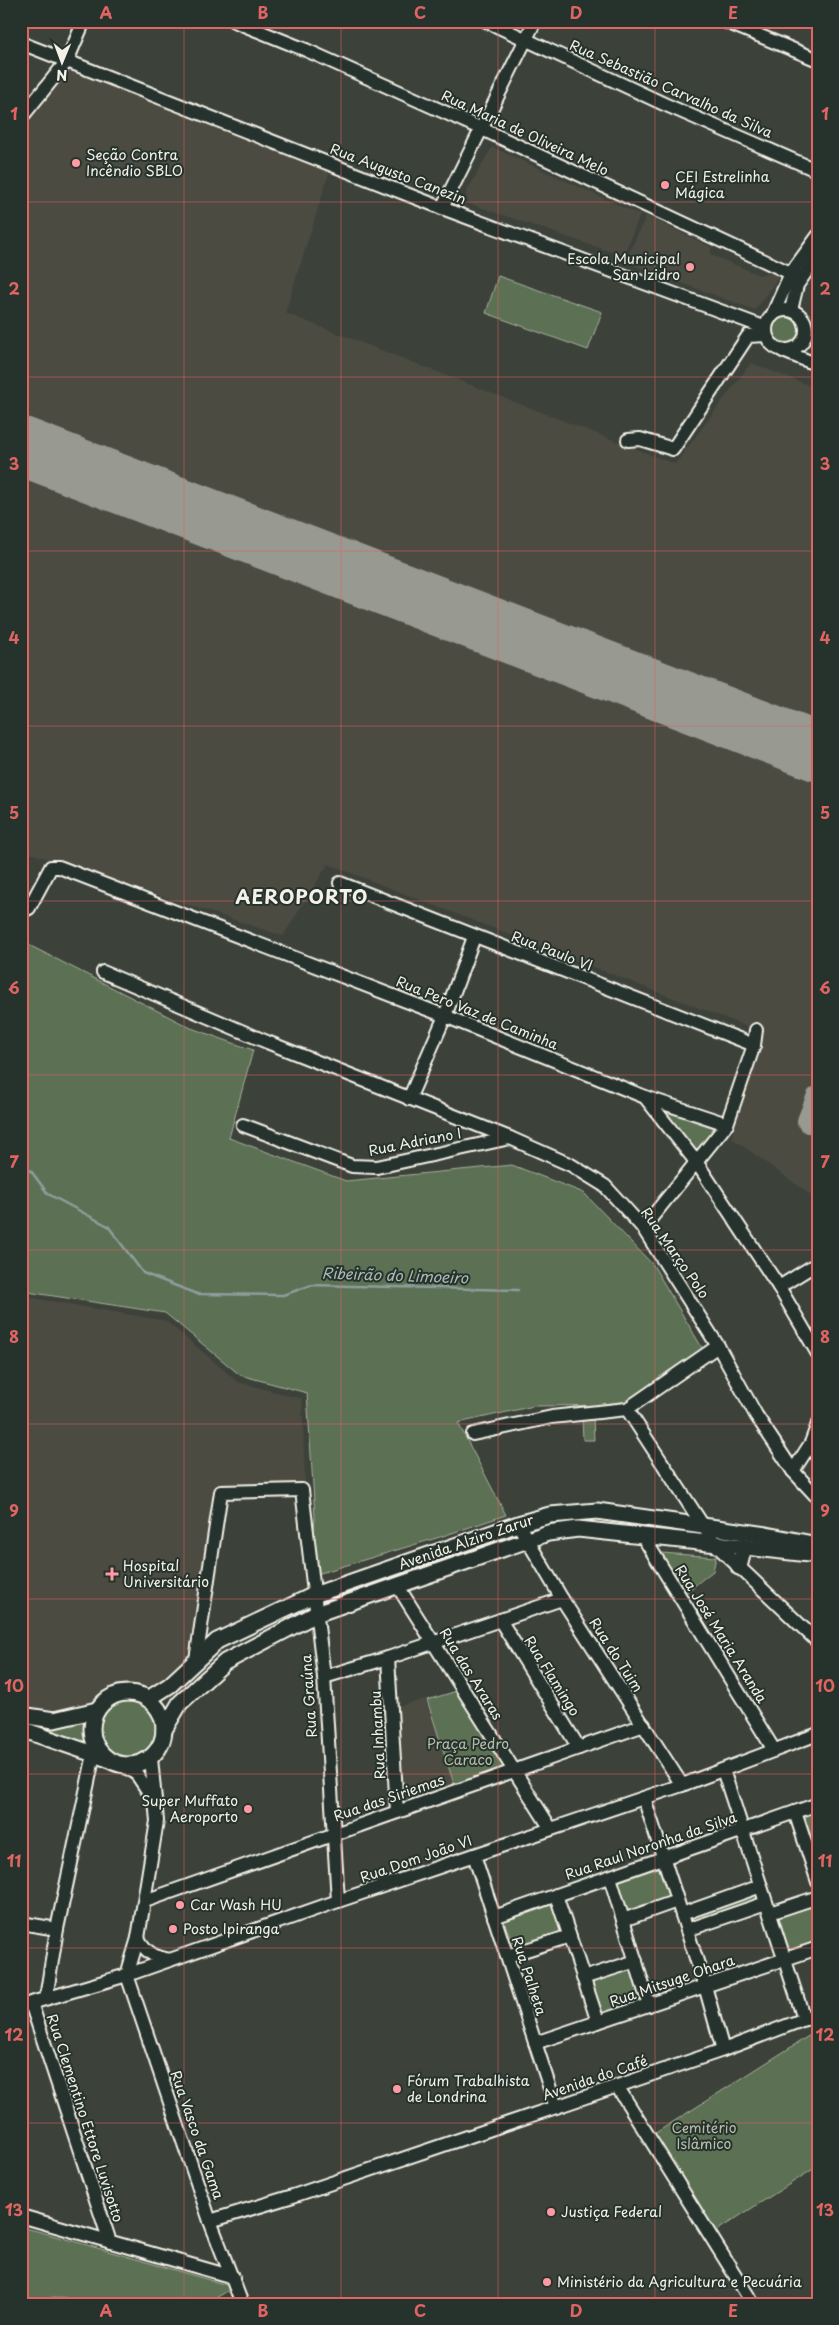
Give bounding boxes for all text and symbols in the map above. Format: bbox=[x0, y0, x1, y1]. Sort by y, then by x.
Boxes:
text: A bbox=[100, 0, 113, 24]
text: B bbox=[258, 0, 269, 24]
text: C bbox=[414, 0, 426, 24]
text: D bbox=[570, 0, 582, 24]
text: E bbox=[728, 0, 738, 24]
street label: Rua Sebastião Carvalho da Silva bbox=[566, 34, 776, 143]
north arrow bbox=[38, 38, 88, 88]
text: N bbox=[56, 65, 67, 86]
street label: Rua Maria de Oliveira Melo bbox=[438, 84, 613, 181]
text: 1 bbox=[10, 101, 18, 125]
text: 1 bbox=[821, 101, 829, 125]
street label: Rua Augusto Canezin bbox=[327, 138, 469, 209]
place label: Seção Contra Incêndio SBLO bbox=[86, 144, 183, 181]
marker: Seção Contra Incêndio SBLO bbox=[70, 157, 82, 169]
place label: CEI Estrelinha Mágica bbox=[675, 166, 770, 203]
marker: CEI Estrelinha Mágica bbox=[659, 179, 671, 191]
place label: Escola Municipal San Izidro bbox=[567, 248, 680, 285]
marker: Escola Municipal San Izidro bbox=[684, 261, 696, 273]
text: 2 bbox=[8, 276, 20, 300]
text: 2 bbox=[819, 276, 831, 300]
text: 3 bbox=[9, 451, 19, 475]
text: 3 bbox=[820, 451, 830, 475]
text: 4 bbox=[9, 625, 20, 649]
text: 4 bbox=[820, 625, 831, 649]
text: 5 bbox=[9, 800, 19, 824]
text: 5 bbox=[820, 800, 830, 824]
district label: AEROPORTO bbox=[236, 882, 368, 910]
street label: Rua Paulo VI bbox=[509, 925, 596, 976]
street label: Rua Pero Vaz de Caminha bbox=[393, 970, 562, 1055]
text: 6 bbox=[8, 975, 20, 999]
text: 6 bbox=[819, 975, 831, 999]
street label: Rua Adriano I bbox=[367, 1122, 463, 1161]
text: 7 bbox=[9, 1149, 19, 1173]
text: 7 bbox=[820, 1149, 830, 1173]
street label: Rua Março Polo bbox=[636, 1203, 715, 1303]
water label: Ribeirão do Limoeiro bbox=[322, 1260, 469, 1289]
text: 8 bbox=[9, 1324, 19, 1348]
text: 8 bbox=[820, 1324, 830, 1348]
text: 9 bbox=[9, 1498, 19, 1522]
text: 9 bbox=[820, 1498, 830, 1522]
street label: Avenida Alziro Zarur bbox=[396, 1508, 537, 1574]
place label: Hospital Universitário bbox=[123, 1555, 209, 1592]
street label: Rua José Maria Aranda bbox=[670, 1560, 773, 1707]
marker: Hospital Universitário bbox=[105, 1567, 119, 1581]
street label: Rua do Tuim bbox=[584, 1613, 648, 1696]
street label: Rua das Araras bbox=[435, 1624, 508, 1724]
street label: Rua Flamingo bbox=[519, 1632, 585, 1720]
street label: Rua Graúna bbox=[295, 1653, 322, 1738]
text: 10 bbox=[4, 1673, 24, 1697]
text: 10 bbox=[815, 1673, 835, 1697]
street label: Rua Inhambu bbox=[365, 1690, 390, 1780]
park label: Praça Pedro Caraco bbox=[427, 1733, 509, 1770]
street label: Rua das Siriemas bbox=[331, 1769, 447, 1826]
place label: Super Muffato Aeroporto bbox=[141, 1790, 238, 1827]
marker: Super Muffato Aeroporto bbox=[242, 1803, 254, 1815]
street label: Rua Raul Noronha da Silva bbox=[562, 1806, 740, 1885]
street label: Rua Dom João VI bbox=[357, 1830, 475, 1887]
text: 11 bbox=[7, 1848, 21, 1872]
text: 11 bbox=[818, 1848, 832, 1872]
place label: Car Wash HU bbox=[190, 1894, 282, 1915]
marker: Car Wash HU bbox=[174, 1899, 186, 1911]
place label: Posto Ipiranga bbox=[183, 1918, 279, 1939]
marker: Posto Ipiranga bbox=[167, 1923, 179, 1935]
street label: Rua Palheta bbox=[507, 1934, 552, 2018]
street label: Rua Mitsuge Ohara bbox=[606, 1949, 737, 2012]
street label: Rua Clementino Ettore Luvisotto bbox=[42, 2011, 129, 2225]
text: 12 bbox=[5, 2022, 23, 2046]
text: 12 bbox=[816, 2022, 834, 2046]
street label: Avenida do Café bbox=[540, 2050, 650, 2105]
street label: Rua Vasco da Gama bbox=[166, 2068, 229, 2202]
place label: Fórum Trabalhista de Londrina bbox=[407, 2070, 530, 2107]
marker: Fórum Trabalhista de Londrina bbox=[391, 2083, 403, 2095]
park label: Cemitério Islâmico bbox=[672, 2117, 737, 2154]
text: 13 bbox=[5, 2197, 23, 2221]
text: 13 bbox=[816, 2197, 834, 2221]
place label: Justiça Federal bbox=[561, 2201, 662, 2222]
marker: Justiça Federal bbox=[545, 2206, 557, 2218]
place label: Ministério da Agricultura e Pecuária bbox=[557, 2271, 802, 2292]
marker: Ministério da Agricultura e Pecuária bbox=[541, 2276, 553, 2288]
text: A bbox=[100, 2298, 113, 2322]
text: B bbox=[258, 2298, 269, 2322]
text: C bbox=[414, 2298, 426, 2322]
text: D bbox=[570, 2298, 582, 2322]
text: E bbox=[728, 2298, 738, 2322]

